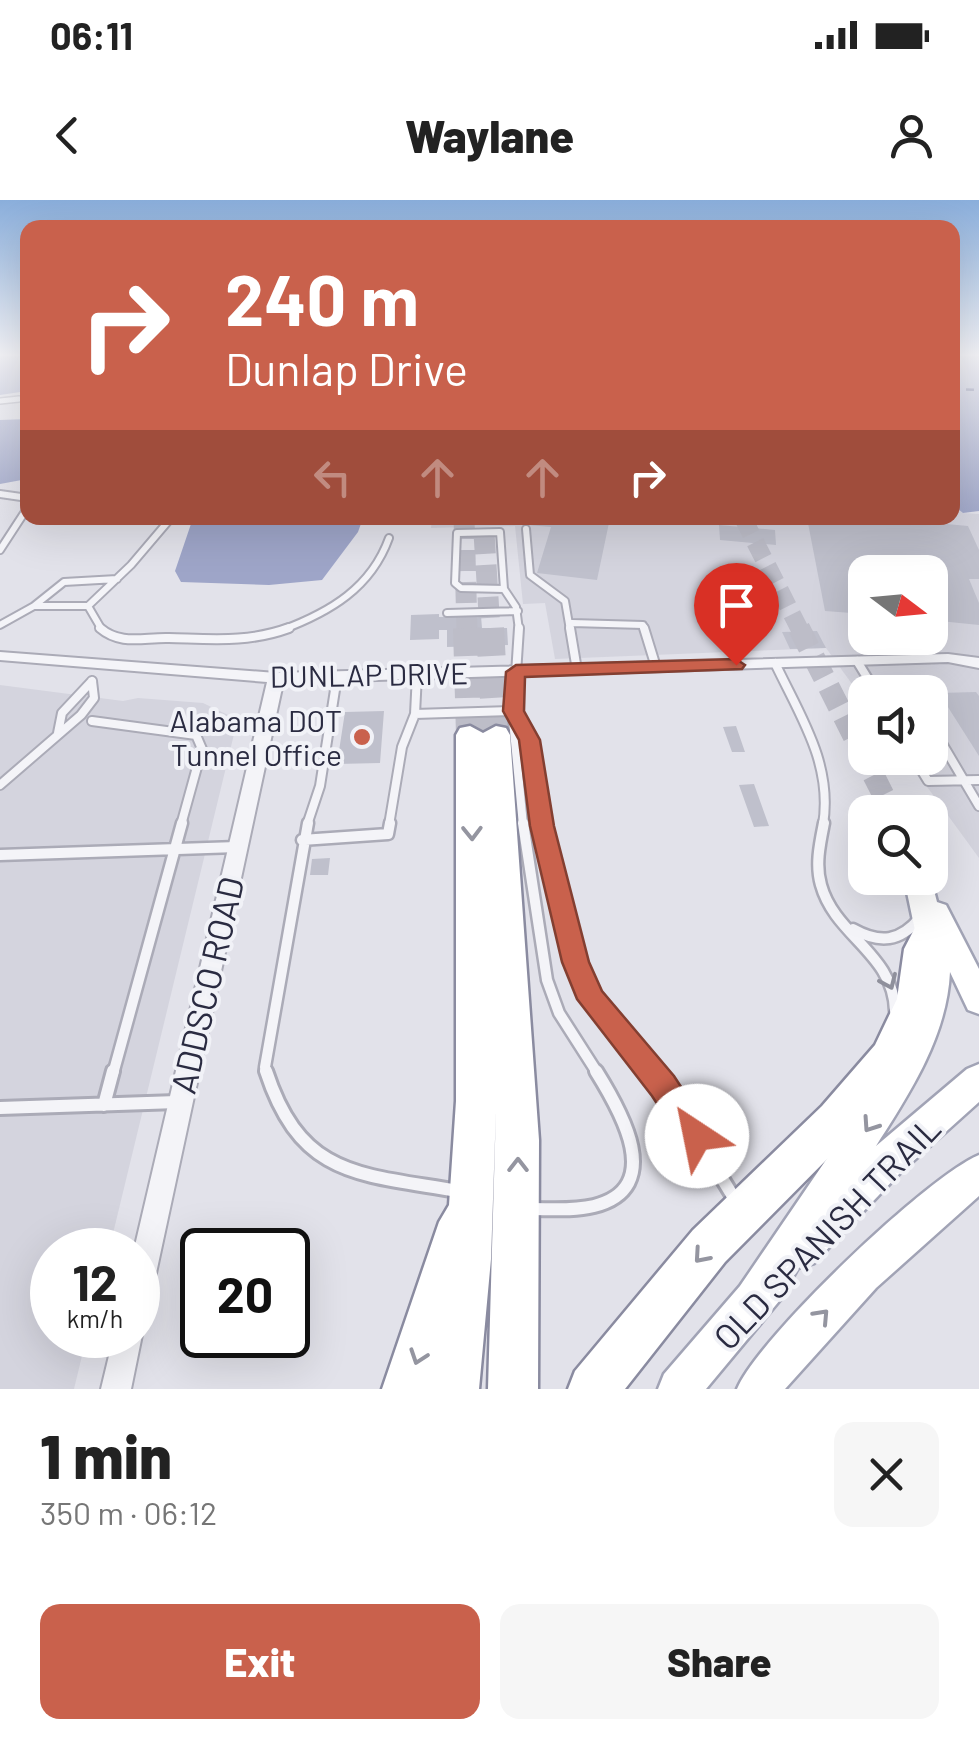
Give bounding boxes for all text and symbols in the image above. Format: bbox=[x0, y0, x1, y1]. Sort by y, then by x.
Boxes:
text: 06:11 bbox=[50, 12, 133, 58]
icon: back bbox=[40, 108, 95, 163]
text: Waylane bbox=[405, 108, 574, 162]
icon: person bbox=[884, 108, 939, 163]
text: 240 m bbox=[225, 256, 419, 340]
icon: right bbox=[60, 260, 190, 390]
text: Dunlap Drive bbox=[225, 341, 468, 395]
icon: left bbox=[305, 450, 360, 505]
icon: ahead bbox=[410, 450, 465, 505]
icon: ahead bbox=[515, 450, 570, 505]
icon: right bbox=[620, 450, 675, 505]
north arrow bbox=[848, 555, 948, 655]
map controls bbox=[848, 555, 948, 895]
pin bbox=[694, 563, 779, 666]
icon: arrive bbox=[709, 578, 764, 633]
street label: DUNLAP DRIVE bbox=[269, 654, 469, 694]
button: sound bbox=[848, 675, 948, 775]
place label: Alabama DOT Tunnel Office bbox=[170, 702, 342, 772]
marker: Alabama DOT Tunnel Office bbox=[351, 726, 373, 748]
button: search bbox=[848, 795, 948, 895]
one-way arrow bbox=[461, 826, 483, 841]
street label: ADDSCO ROAD bbox=[161, 873, 251, 1097]
one-way arrow bbox=[877, 972, 897, 990]
position arrow bbox=[645, 1084, 749, 1188]
street label: OLD SPANISH TRAIL bbox=[704, 1107, 948, 1357]
one-way arrow bbox=[863, 1115, 882, 1133]
one-way arrow bbox=[507, 1156, 529, 1172]
speed limit sign: 20 bbox=[180, 1228, 310, 1358]
one-way arrow bbox=[695, 1244, 713, 1262]
text: 12 bbox=[72, 1251, 118, 1311]
text: km/h bbox=[67, 1303, 123, 1333]
one-way arrow bbox=[810, 1309, 828, 1327]
one-way arrow bbox=[410, 1348, 430, 1365]
text: 1 min bbox=[40, 1419, 172, 1491]
button: close bbox=[834, 1422, 939, 1527]
text: 350 m · 06:12 bbox=[40, 1493, 217, 1531]
button: Exit bbox=[40, 1604, 480, 1719]
button: Share bbox=[500, 1604, 939, 1719]

